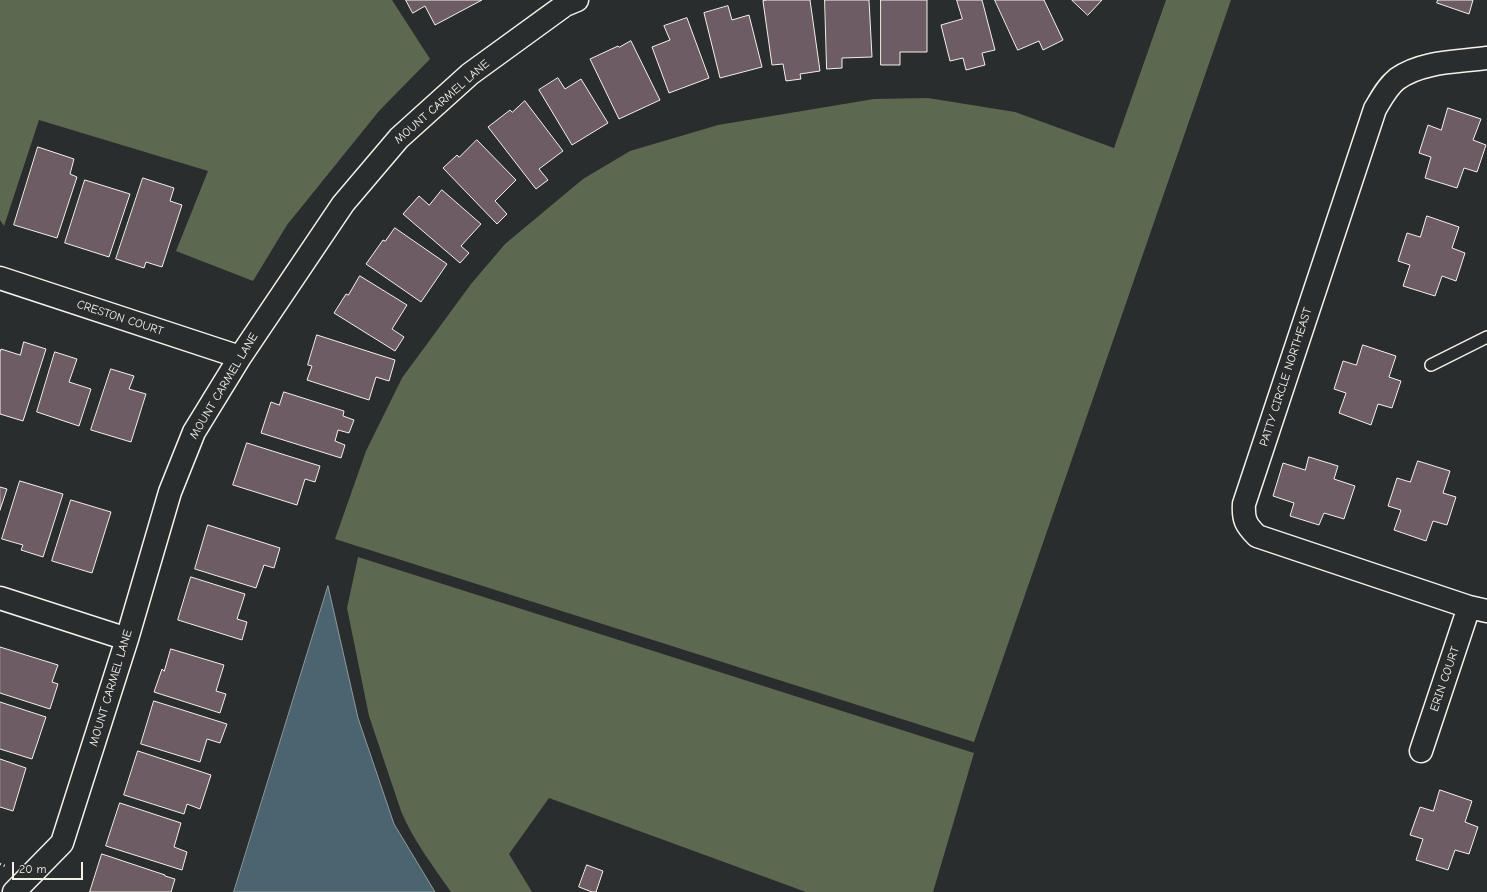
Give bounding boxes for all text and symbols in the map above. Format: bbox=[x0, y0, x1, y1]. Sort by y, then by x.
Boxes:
street label: MOUNT CARMEL LANE bbox=[392, 57, 492, 147]
street label: CRESTON COURT bbox=[75, 297, 165, 339]
street label: PATTY CIRCLE NORTHEAST bbox=[1257, 306, 1315, 448]
street label: MOUNT CARMEL LANE bbox=[187, 330, 261, 442]
street label: MOUNT CARMEL LANE bbox=[86, 628, 136, 748]
street label: ERIN COURT bbox=[1427, 645, 1463, 713]
scale bar bbox=[14, 854, 85, 880]
text: 20 m bbox=[19, 862, 47, 876]

